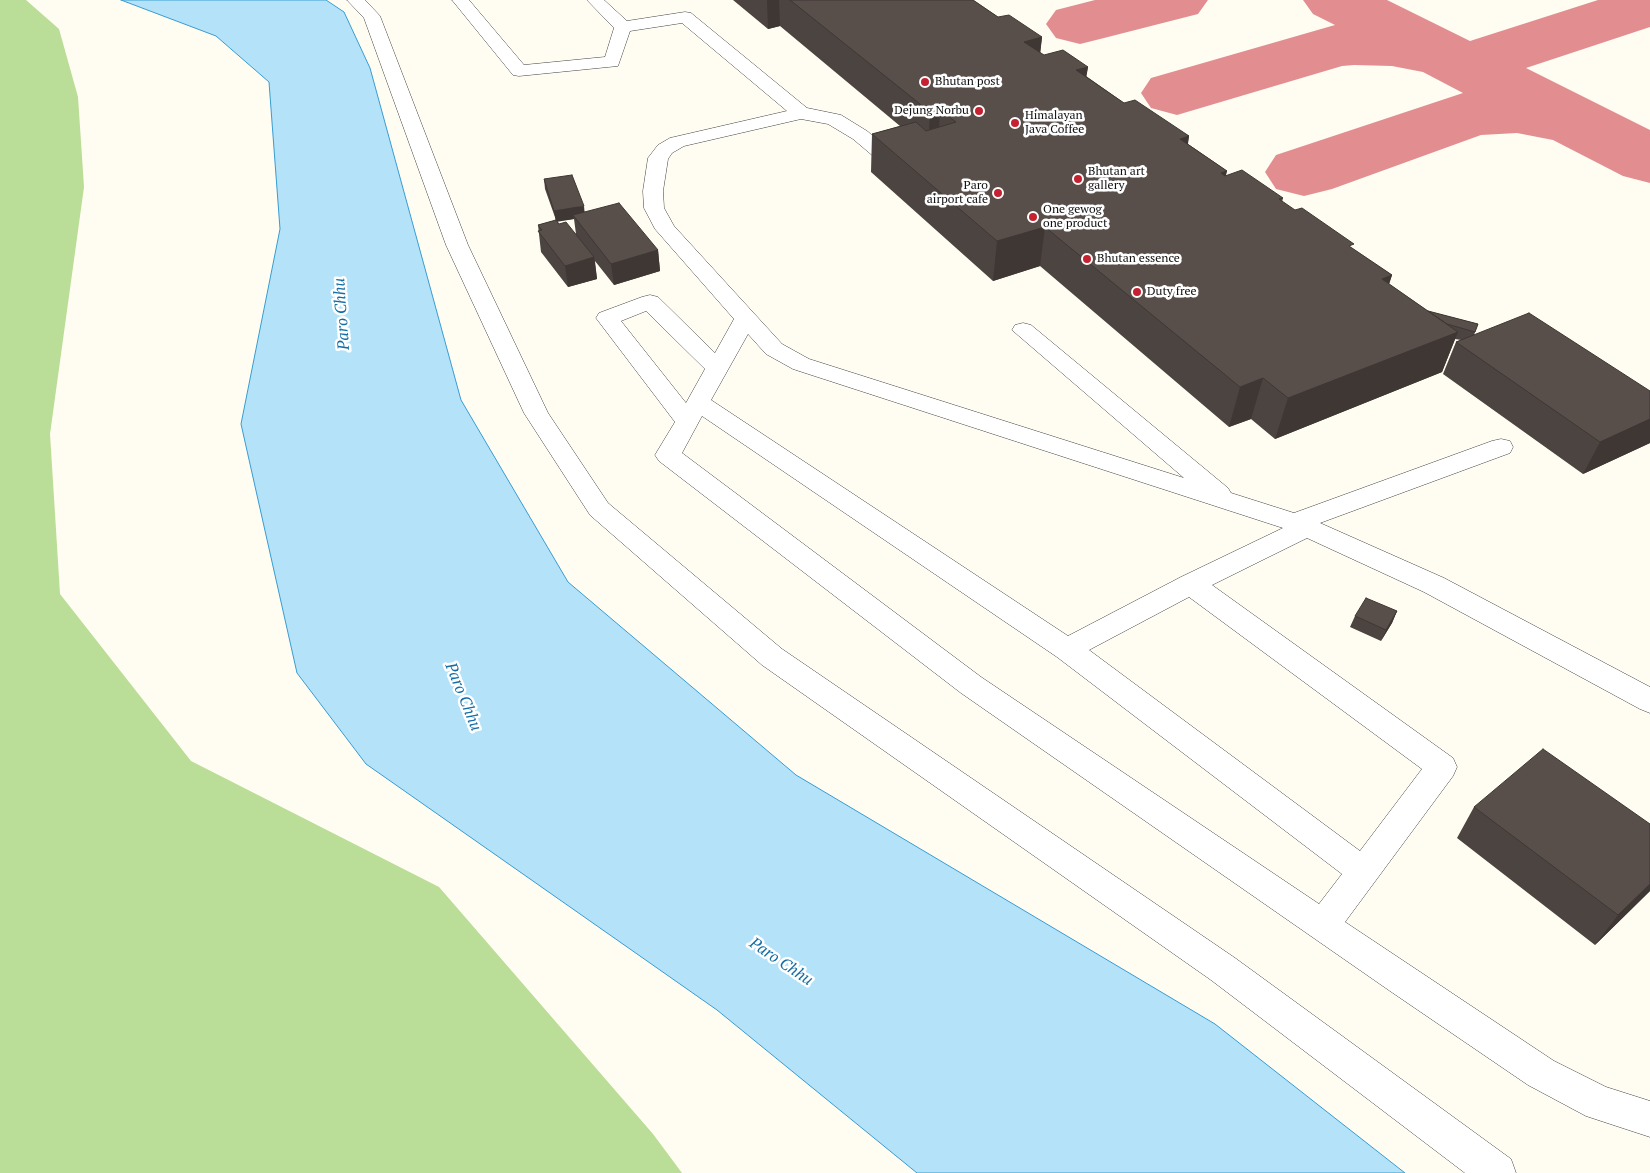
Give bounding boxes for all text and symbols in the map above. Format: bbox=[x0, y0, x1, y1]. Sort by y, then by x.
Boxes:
place label: Bhutan post bbox=[935, 75, 1000, 89]
marker: Bhutan post bbox=[919, 76, 931, 88]
place label: Dejung Norbu bbox=[894, 104, 969, 118]
marker: Dejung Norbu bbox=[973, 105, 985, 117]
place label: Himalayan Java Coffee bbox=[1025, 109, 1084, 137]
marker: Himalayan Java Coffee bbox=[1009, 117, 1021, 129]
place label: Bhutan art gallery bbox=[1088, 165, 1145, 193]
marker: Bhutan art gallery bbox=[1072, 173, 1084, 185]
place label: Paro airport cafe bbox=[927, 179, 988, 207]
marker: Paro airport cafe bbox=[992, 187, 1004, 199]
place label: One gewog one product bbox=[1043, 203, 1107, 231]
marker: One gewog one product bbox=[1027, 211, 1039, 223]
place label: Bhutan essence bbox=[1097, 252, 1180, 266]
marker: Bhutan essence bbox=[1081, 253, 1093, 265]
water label: Paro Chhu bbox=[330, 277, 354, 351]
place label: Duty free bbox=[1147, 285, 1197, 299]
marker: Duty free bbox=[1131, 286, 1143, 298]
water label: Paro Chhu bbox=[441, 660, 485, 734]
water label: Paro Chhu bbox=[746, 934, 816, 990]

